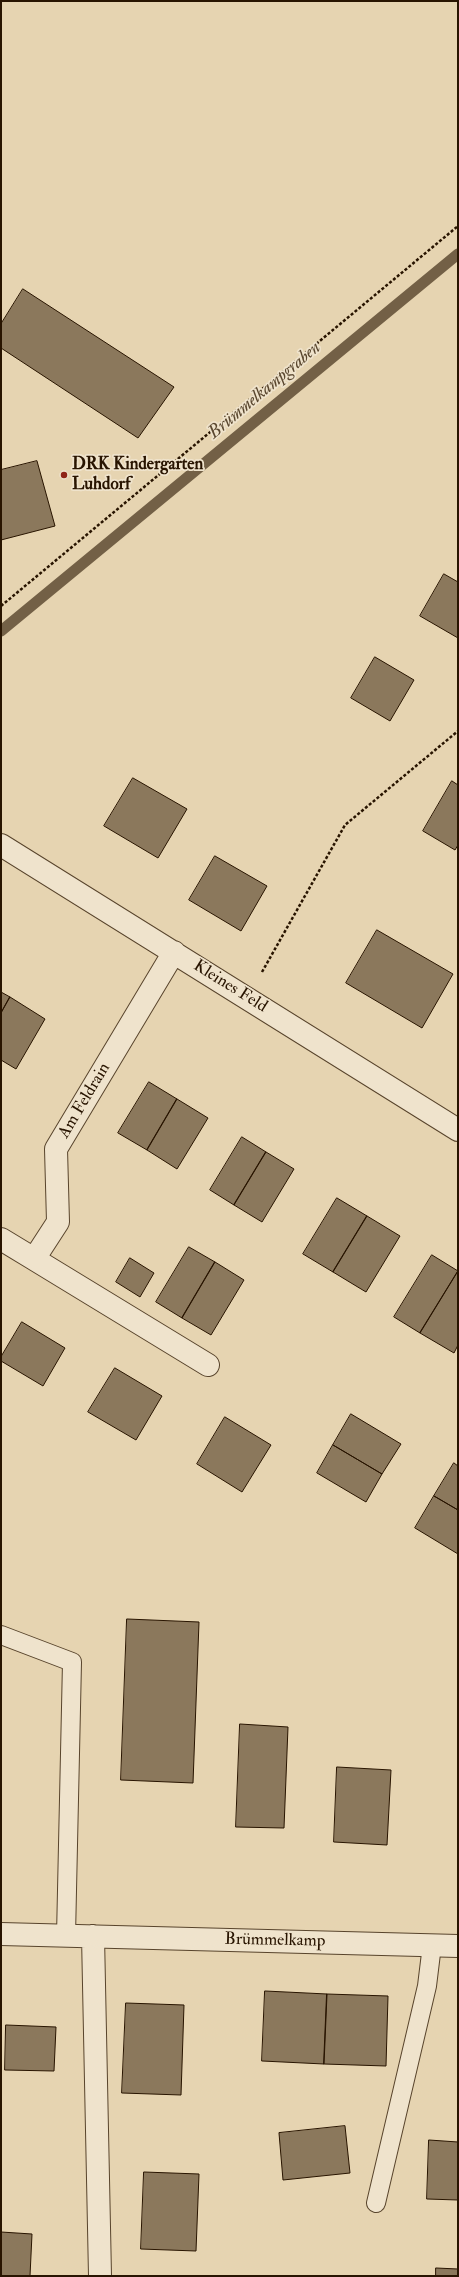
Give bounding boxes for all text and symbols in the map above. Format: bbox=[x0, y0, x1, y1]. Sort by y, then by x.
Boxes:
water label: Brümmelkampgraben bbox=[204, 338, 326, 444]
place label: DRK Kindergarten Luhdorf bbox=[72, 455, 203, 495]
marker: DRK Kindergarten Luhdorf bbox=[59, 470, 69, 480]
street label: Kleines Feld bbox=[189, 956, 271, 1018]
street label: Am Feldrain bbox=[55, 1060, 115, 1142]
street label: Brümmelkamp bbox=[224, 1930, 326, 1952]

